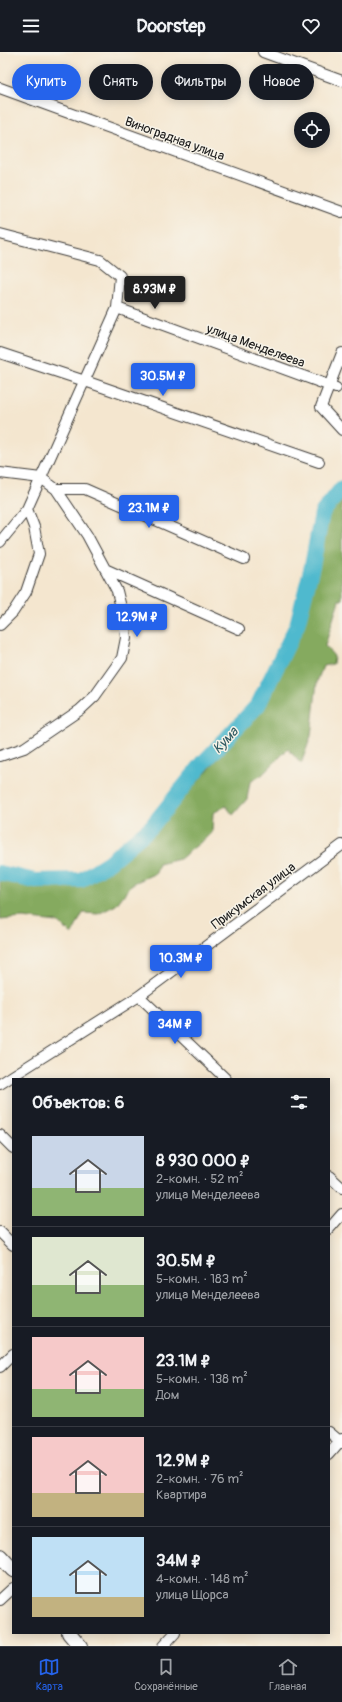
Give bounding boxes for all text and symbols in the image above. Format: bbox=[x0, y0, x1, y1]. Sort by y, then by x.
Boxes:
icon: menu bbox=[20, 15, 42, 37]
text: Doorstep bbox=[136, 15, 206, 38]
icon: heart bbox=[300, 15, 322, 37]
chip: Купить bbox=[12, 64, 81, 100]
chip: Снять bbox=[89, 64, 153, 100]
chip: Фильтры bbox=[161, 64, 241, 100]
chip: Новое bbox=[249, 64, 314, 100]
map controls bbox=[294, 112, 330, 148]
button: locate bbox=[294, 112, 330, 148]
street label: Виноградная улица bbox=[123, 113, 227, 164]
pin: 8.93M ₽ bbox=[118, 276, 192, 310]
text: 8.93M ₽ bbox=[133, 281, 177, 297]
street label: улица Менделеева bbox=[203, 320, 307, 371]
pin: 30.5M ₽ bbox=[126, 363, 200, 397]
text: 30.5M ₽ bbox=[140, 368, 186, 384]
pin: 23.1M ₽ bbox=[112, 495, 186, 529]
text: 23.1M ₽ bbox=[128, 500, 170, 516]
pin: 12.9M ₽ bbox=[100, 604, 174, 638]
text: 12.9M ₽ bbox=[116, 609, 158, 625]
water label: Кума bbox=[209, 723, 243, 757]
street label: Прикумская улица bbox=[208, 859, 299, 933]
pin: 10.3M ₽ bbox=[144, 945, 218, 979]
text: 10.3M ₽ bbox=[159, 950, 203, 966]
pin: 34M ₽ bbox=[147, 1011, 203, 1045]
text: 34M ₽ bbox=[158, 1016, 192, 1032]
icon: filters bbox=[288, 1091, 310, 1113]
text: Объектов: 6 bbox=[32, 1092, 124, 1113]
text: 8 930 000 ₽ bbox=[156, 1150, 251, 1171]
icon: home bbox=[64, 1152, 112, 1200]
text: 2-комн. · 52 m² bbox=[156, 1171, 243, 1187]
text: улица Менделеева bbox=[156, 1187, 260, 1203]
text: 30.5M ₽ bbox=[156, 1250, 216, 1271]
icon: home bbox=[64, 1253, 112, 1301]
text: 5-комн. · 183 m² bbox=[156, 1271, 248, 1287]
text: улица Менделеева bbox=[156, 1287, 260, 1303]
text: 23.1M ₽ bbox=[156, 1350, 211, 1371]
icon: home bbox=[64, 1353, 112, 1401]
text: 5-комн. · 138 m² bbox=[156, 1371, 248, 1387]
text: Дом bbox=[156, 1387, 179, 1403]
text: 12.9M ₽ bbox=[156, 1450, 211, 1471]
icon: home bbox=[64, 1453, 112, 1501]
text: 2-комн. · 76 m² bbox=[156, 1471, 244, 1487]
text: Квартира bbox=[156, 1487, 207, 1503]
text: 34M ₽ bbox=[156, 1550, 201, 1571]
icon: home bbox=[64, 1553, 112, 1601]
text: 4-комн. · 148 m² bbox=[156, 1571, 249, 1587]
text: улица Щорса bbox=[156, 1587, 229, 1603]
tab: Карта bbox=[36, 1656, 63, 1693]
tab: Сохранённые bbox=[134, 1656, 198, 1693]
tab: Главная bbox=[269, 1656, 306, 1693]

